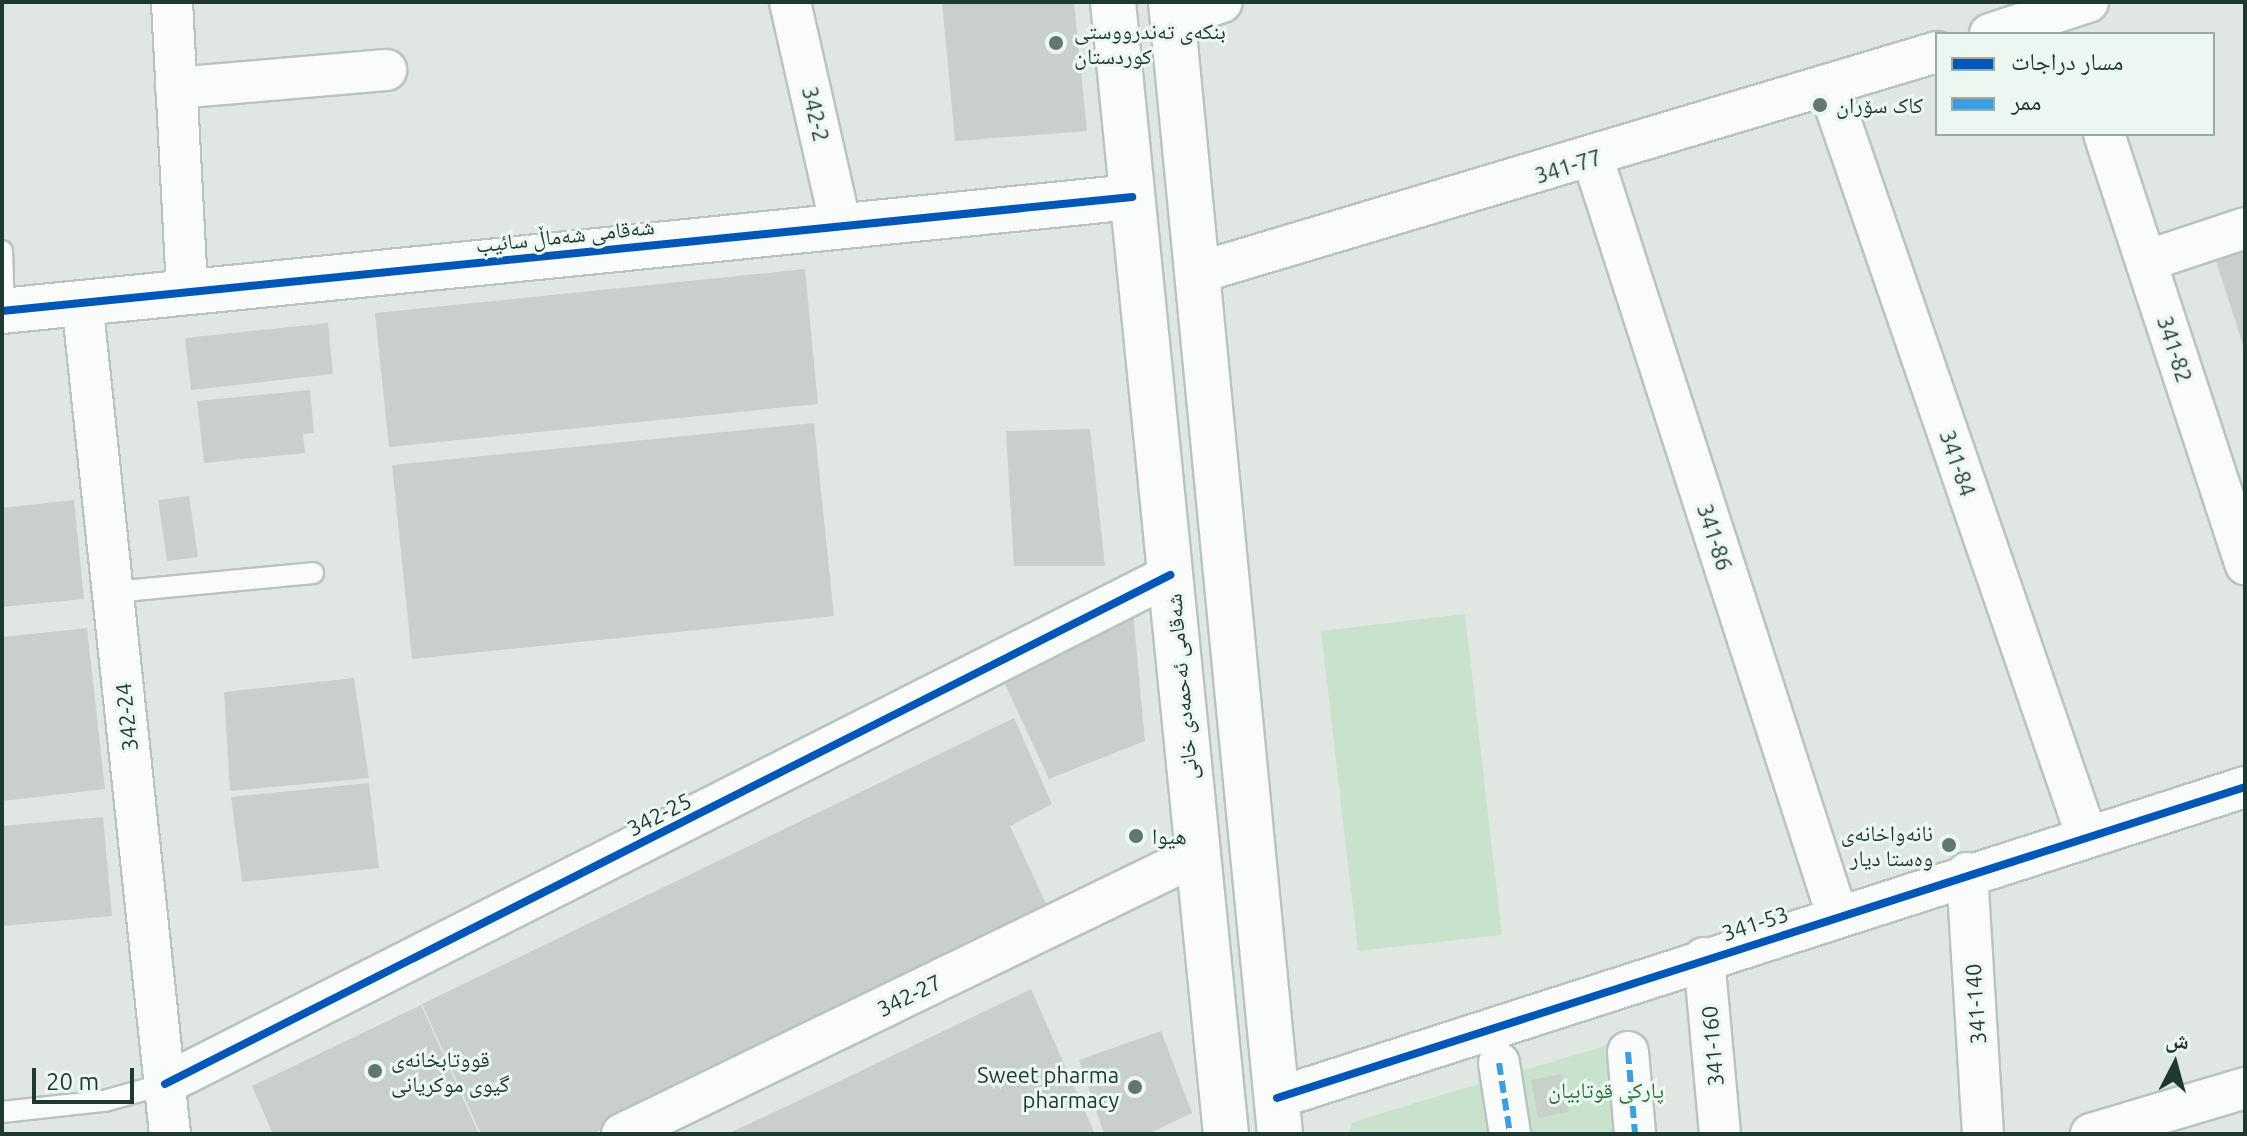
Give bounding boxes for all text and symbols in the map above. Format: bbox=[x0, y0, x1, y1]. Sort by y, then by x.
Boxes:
place label: بنکەی تەندرووستی کوردستان bbox=[1074, 17, 1226, 68]
marker: بنکەی تەندرووستی کوردستان bbox=[1045, 32, 1067, 54]
legend bbox=[1935, 32, 2215, 136]
text: مسار دراجات bbox=[2011, 48, 2123, 75]
street label: 342-2 bbox=[797, 84, 835, 144]
text: ممر bbox=[2011, 88, 2042, 115]
place label: کاک سۆران bbox=[1836, 92, 1923, 118]
marker: کاک سۆران bbox=[1811, 96, 1829, 114]
street label: 341-77 bbox=[1531, 143, 1605, 189]
street label: شەقامی شەماڵ سائیب bbox=[474, 212, 656, 258]
street label: 341-82 bbox=[2152, 312, 2198, 386]
street label: 341-84 bbox=[1934, 426, 1982, 500]
street label: 341-86 bbox=[1692, 500, 1738, 574]
street label: شەقامی ئەحمەدی خانی bbox=[1160, 593, 1202, 781]
street label: 342-24 bbox=[109, 682, 143, 752]
street label: 342-25 bbox=[623, 787, 695, 841]
place label: نانەواخانەی وەستا دیار bbox=[1841, 819, 1933, 870]
place label: هيوا bbox=[1152, 823, 1187, 849]
marker: هيوا bbox=[1127, 827, 1145, 845]
marker: نانەواخانەی وەستا دیار bbox=[1940, 836, 1958, 854]
street label: 341-53 bbox=[1718, 900, 1792, 946]
street label: 341-140 bbox=[1959, 963, 1991, 1045]
street label: 342-27 bbox=[872, 968, 946, 1022]
street label: 341-160 bbox=[1695, 1005, 1729, 1087]
north arrow bbox=[2135, 1024, 2215, 1104]
text: ش bbox=[2165, 1026, 2190, 1053]
place label: قووتابخانەی گيوی موكريانی bbox=[391, 1045, 510, 1096]
scale bar bbox=[36, 1052, 138, 1102]
place label: Sweet pharma pharmacy bbox=[977, 1061, 1119, 1112]
marker: قووتابخانەی گيوی موكريانی bbox=[366, 1062, 384, 1080]
text: 20 m bbox=[46, 1068, 99, 1095]
park label: پارکی قوتابیان bbox=[1548, 1077, 1664, 1103]
marker: Sweet pharma pharmacy bbox=[1126, 1078, 1144, 1096]

